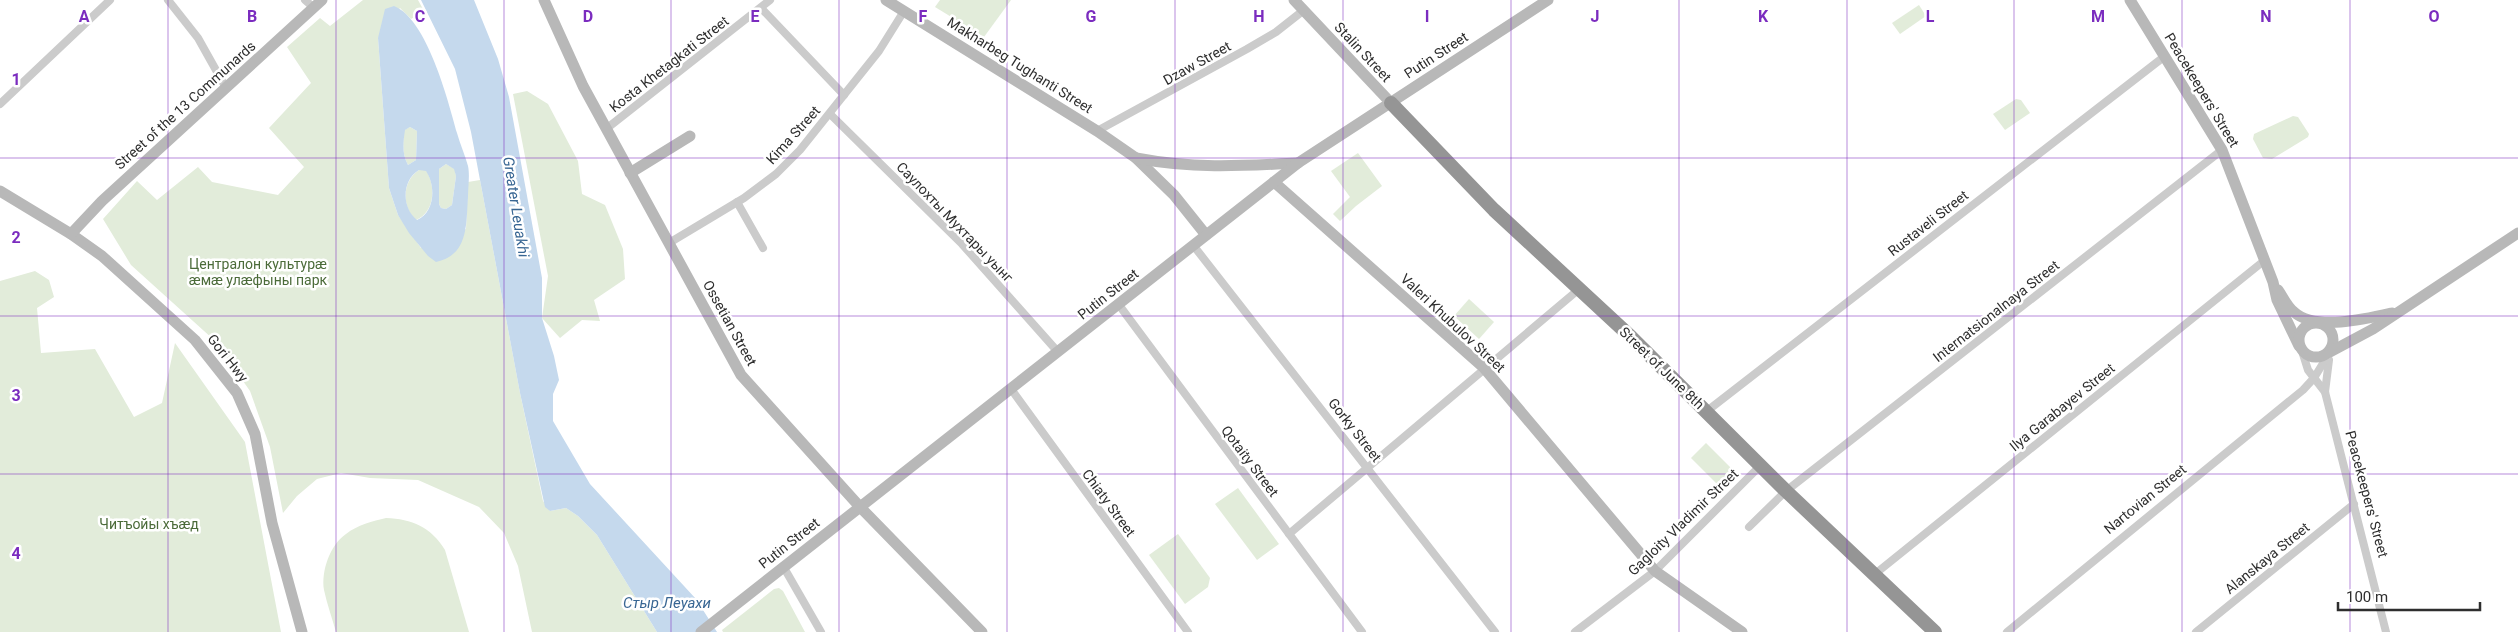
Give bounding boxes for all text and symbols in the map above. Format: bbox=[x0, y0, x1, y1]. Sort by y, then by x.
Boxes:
text: A bbox=[79, 7, 90, 26]
text: B bbox=[247, 7, 257, 26]
text: C bbox=[415, 7, 425, 26]
text: D bbox=[583, 7, 593, 26]
text: E bbox=[751, 7, 760, 26]
text: F bbox=[919, 7, 928, 26]
text: G bbox=[1086, 7, 1097, 26]
text: H bbox=[1253, 7, 1265, 26]
text: I bbox=[1425, 7, 1429, 26]
text: J bbox=[1591, 7, 1599, 26]
text: K bbox=[1758, 7, 1769, 26]
text: L bbox=[1926, 7, 1935, 26]
text: M bbox=[2091, 7, 2105, 26]
text: N bbox=[2260, 7, 2272, 26]
text: O bbox=[2428, 7, 2440, 26]
street label: Kosta Khetagkati Street bbox=[606, 12, 732, 115]
street label: Makharbeg Tughanti Street bbox=[944, 14, 1096, 117]
street label: Stalin Street bbox=[1331, 19, 1395, 85]
street label: Putin Street bbox=[1401, 28, 1471, 82]
street label: Peacekeepers' Street bbox=[2162, 30, 2243, 150]
street label: Street of the 13 Communards bbox=[111, 38, 259, 172]
street label: Dzaw Street bbox=[1160, 38, 1234, 88]
text: 1 bbox=[11, 70, 21, 89]
street label: Kima Street bbox=[763, 102, 823, 167]
water label: Greater Leuakhi bbox=[499, 155, 533, 259]
street label: Саулохты Мухтары уынг bbox=[893, 159, 1017, 285]
street label: Rustaveli Street bbox=[1885, 187, 1971, 259]
text: 2 bbox=[11, 228, 21, 247]
park label: Централон культурæ æмæ улæфыны парк bbox=[189, 256, 328, 288]
street label: Internatsionalnaya Street bbox=[1930, 257, 2062, 365]
street label: Putin Street bbox=[1074, 265, 1142, 323]
street label: Valeri Khubulov Street bbox=[1397, 270, 1509, 376]
street label: Ossetian Street bbox=[700, 277, 760, 369]
street label: Street of June 8th bbox=[1617, 324, 1707, 412]
street label: Gori Hwy bbox=[204, 331, 252, 385]
street label: Ilya Garabayev Street bbox=[2006, 359, 2118, 454]
text: 3 bbox=[11, 386, 21, 405]
street label: Gorky Street bbox=[1325, 395, 1385, 465]
street label: Qotaity Street bbox=[1218, 422, 1282, 500]
street label: Peacekeepers' Street bbox=[2342, 429, 2392, 559]
street label: Nartovian Street bbox=[2101, 461, 2190, 537]
street label: Gagloity Vladimir Street bbox=[1625, 465, 1742, 579]
street label: Chiaty Street bbox=[1079, 466, 1139, 540]
street label: Putin Street bbox=[755, 514, 823, 572]
park label: Читъойы хъæд bbox=[99, 516, 199, 532]
street label: Alanskaya Street bbox=[2221, 519, 2313, 597]
text: 4 bbox=[11, 544, 21, 563]
scale bar bbox=[2338, 580, 2480, 612]
text: 100 m bbox=[2346, 588, 2388, 606]
water label: Стыр Леуахи bbox=[623, 594, 711, 612]

